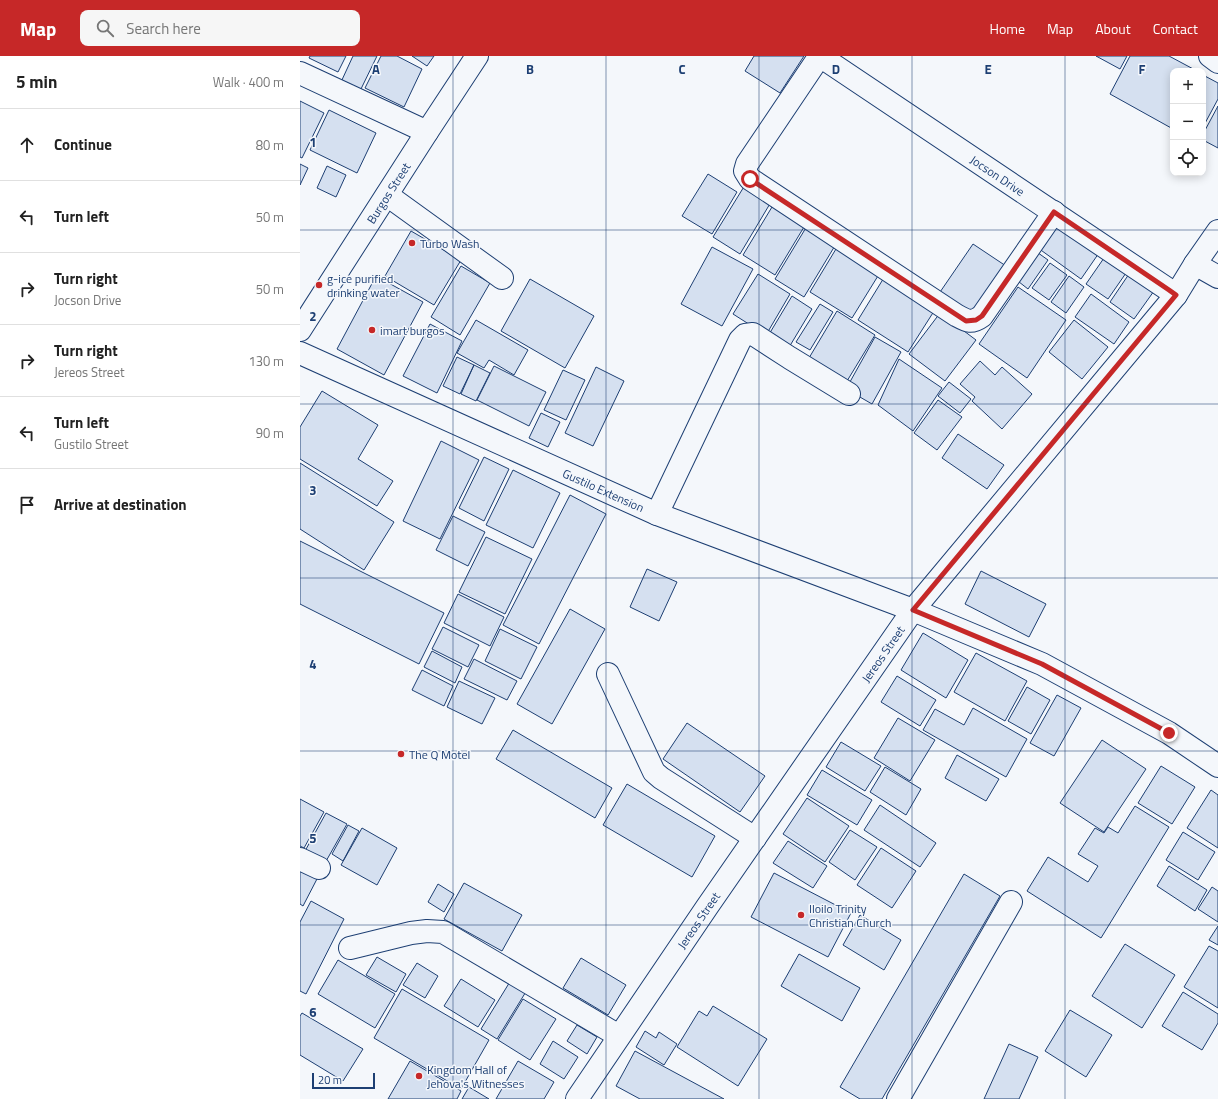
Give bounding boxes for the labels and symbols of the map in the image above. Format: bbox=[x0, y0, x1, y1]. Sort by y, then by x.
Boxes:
text: A bbox=[372, 59, 380, 79]
text: B bbox=[526, 59, 534, 79]
text: C bbox=[678, 59, 686, 79]
text: D bbox=[832, 59, 840, 79]
text: E bbox=[984, 59, 992, 79]
text: F bbox=[1139, 59, 1146, 79]
text: 1 bbox=[309, 132, 317, 152]
street label: Jocson Drive bbox=[967, 150, 1029, 200]
street label: Burgos Street bbox=[361, 158, 415, 227]
route start bbox=[741, 170, 759, 188]
place label: Turbo Wash bbox=[420, 234, 480, 253]
marker: Turbo Wash bbox=[407, 238, 417, 248]
place label: g-ice purified drinking water bbox=[327, 269, 400, 302]
marker: g-ice purified drinking water bbox=[314, 280, 324, 290]
text: 2 bbox=[309, 306, 317, 326]
place label: imart burgos bbox=[380, 321, 445, 340]
marker: imart burgos bbox=[367, 325, 377, 335]
street label: Gustilo Extension bbox=[560, 463, 648, 517]
text: 3 bbox=[309, 480, 317, 500]
street label: Jereos Street bbox=[856, 621, 909, 686]
text: 4 bbox=[309, 654, 317, 674]
route end bbox=[1160, 724, 1178, 742]
place label: The Q Motel bbox=[409, 745, 470, 764]
marker: The Q Motel bbox=[396, 749, 406, 759]
text: 5 bbox=[309, 828, 317, 848]
street label: Jereos Street bbox=[672, 887, 725, 952]
place label: Iloilo Trinity Christian Church bbox=[809, 899, 891, 932]
marker: Iloilo Trinity Christian Church bbox=[796, 910, 806, 920]
text: 6 bbox=[309, 1002, 317, 1022]
place label: Kingdom Hall of Jehova's Witnesses bbox=[427, 1060, 525, 1093]
scale bar bbox=[312, 1071, 375, 1090]
marker: Kingdom Hall of Jehova's Witnesses bbox=[414, 1071, 424, 1081]

